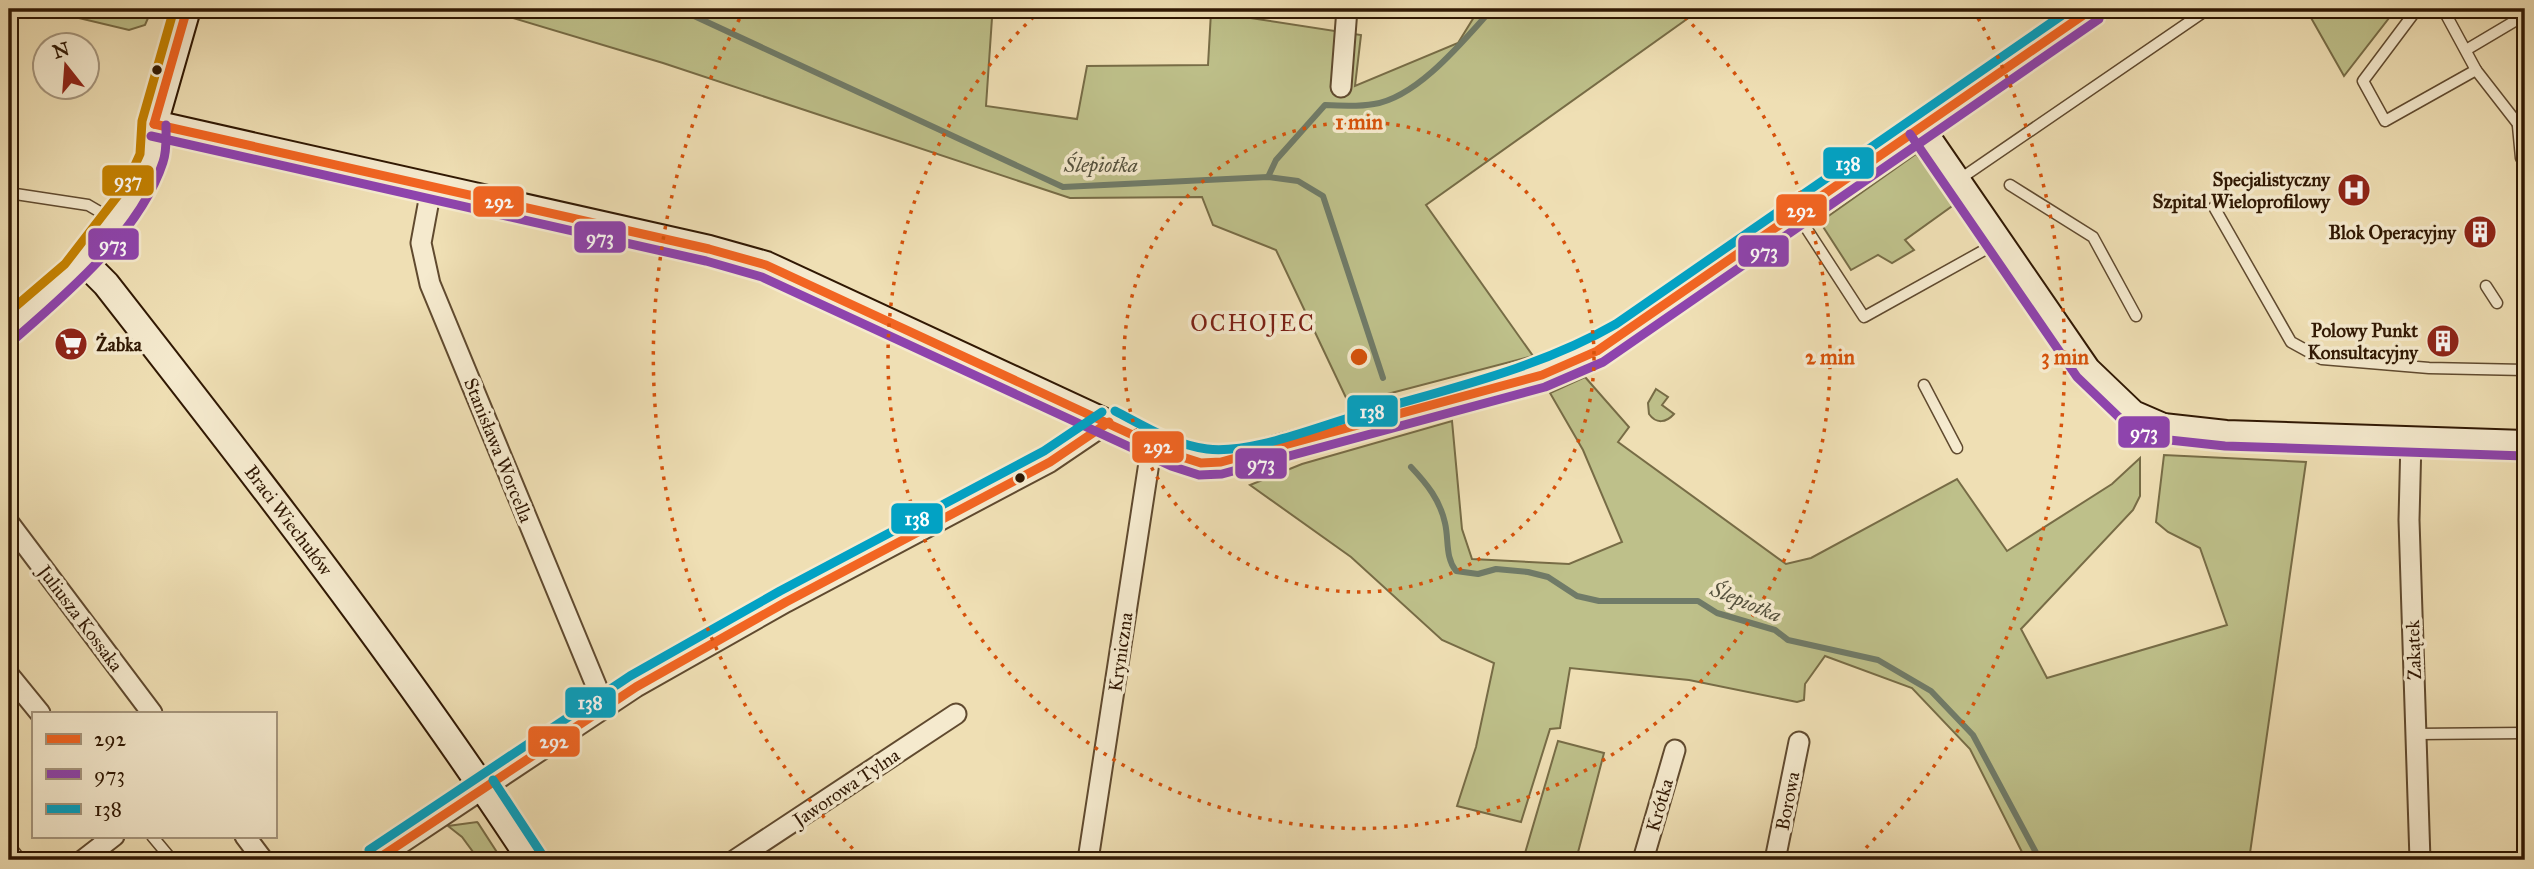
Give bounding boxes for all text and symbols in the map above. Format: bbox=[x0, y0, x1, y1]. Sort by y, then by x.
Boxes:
north arrow bbox=[32, 32, 102, 102]
text: N bbox=[50, 37, 72, 64]
unlabelled marker bbox=[150, 63, 164, 77]
text: 1 min bbox=[1335, 109, 1383, 135]
line badge: 138 bbox=[1822, 146, 1875, 180]
water label: Ślepiotka bbox=[1063, 151, 1138, 178]
text: 138 bbox=[1835, 152, 1861, 176]
line badge: 937 bbox=[101, 164, 155, 197]
place label: Specjalistyczny Szpital Wieloprofilowy bbox=[2153, 168, 2331, 214]
text: 937 bbox=[114, 169, 142, 193]
hospital icon: Specjalistyczny Szpital Wieloprofilowy bbox=[2335, 171, 2373, 209]
line badge: 292 bbox=[472, 185, 525, 218]
text: 292 bbox=[485, 190, 514, 214]
line badge: 292 bbox=[1775, 193, 1828, 227]
text: 292 bbox=[1787, 199, 1816, 223]
building icon: Blok Operacyjny bbox=[2461, 213, 2499, 251]
line badge: 973 bbox=[573, 220, 627, 254]
place label: Blok Operacyjny bbox=[2328, 221, 2457, 245]
text: 973 bbox=[586, 226, 614, 250]
line badge: 973 bbox=[87, 227, 140, 261]
text: 973 bbox=[99, 233, 127, 257]
line badge: 973 bbox=[1737, 234, 1790, 268]
text: 973 bbox=[1750, 240, 1778, 264]
district label: OCHOJEC bbox=[1190, 309, 1316, 337]
place label: Polowy Punkt Konsultacyjny bbox=[2308, 319, 2419, 365]
building icon: Polowy Punkt Konsultacyjny bbox=[2424, 322, 2462, 360]
supermarket icon: Żabka bbox=[52, 325, 90, 363]
place label: Żabka bbox=[96, 332, 143, 356]
text: 2 min bbox=[1805, 344, 1855, 370]
text: 3 min bbox=[2041, 344, 2089, 370]
centre of rings bbox=[1347, 345, 1371, 369]
street label: Stanisława Worcella bbox=[459, 375, 538, 527]
line badge: 138 bbox=[1346, 394, 1399, 428]
text: 138 bbox=[1359, 400, 1385, 424]
line badge: 973 bbox=[2117, 415, 2171, 449]
text: 973 bbox=[2130, 421, 2158, 445]
line badge: 292 bbox=[1131, 430, 1185, 464]
text: 292 bbox=[1144, 435, 1173, 459]
line badge: 973 bbox=[1234, 447, 1288, 480]
text: 973 bbox=[1247, 452, 1275, 476]
street label: Braci Wiechułów bbox=[240, 461, 338, 580]
unlabelled marker bbox=[1013, 471, 1027, 485]
line badge: 138 bbox=[890, 502, 944, 535]
text: 138 bbox=[904, 507, 930, 531]
street label: Juliusza Kossaka bbox=[31, 559, 129, 677]
water label: Ślepiotka bbox=[1706, 575, 1786, 628]
street label: Kryniczna bbox=[1104, 610, 1138, 693]
street label: Zakątek bbox=[2401, 619, 2426, 680]
line badge: 138 bbox=[564, 686, 617, 719]
text: 138 bbox=[577, 691, 603, 715]
legend bbox=[32, 712, 276, 838]
line badge: 292 bbox=[527, 725, 581, 758]
text: 292 bbox=[94, 726, 127, 752]
text: 292 bbox=[540, 730, 569, 754]
street label: Jaworowa Tylna bbox=[787, 743, 905, 833]
text: 973 bbox=[94, 762, 125, 788]
street label: Borowa bbox=[1771, 769, 1805, 832]
street label: Krótka bbox=[1641, 775, 1678, 834]
text: 138 bbox=[94, 796, 122, 822]

